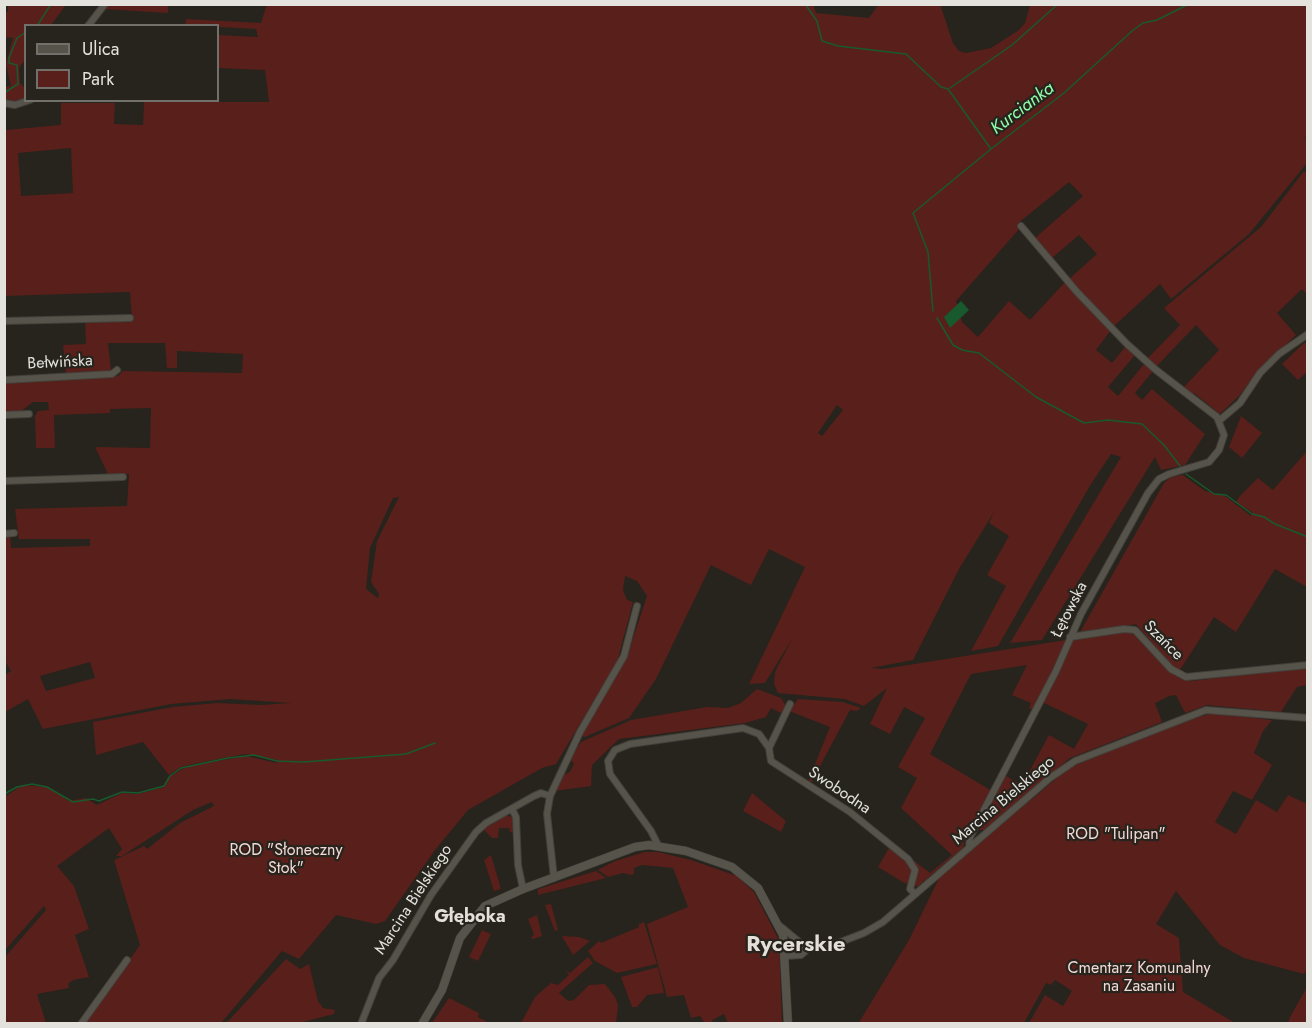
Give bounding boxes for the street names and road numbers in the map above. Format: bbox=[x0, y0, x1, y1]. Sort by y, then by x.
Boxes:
street label: Bełwińska bbox=[27, 352, 93, 374]
street label: Łętowska bbox=[1048, 579, 1092, 641]
street label: Szańce bbox=[1139, 617, 1187, 665]
street label: Marcina Bielskiego bbox=[949, 753, 1059, 849]
street label: Swobodna bbox=[804, 763, 874, 819]
street label: Marcina Bielskiego bbox=[371, 841, 457, 959]

